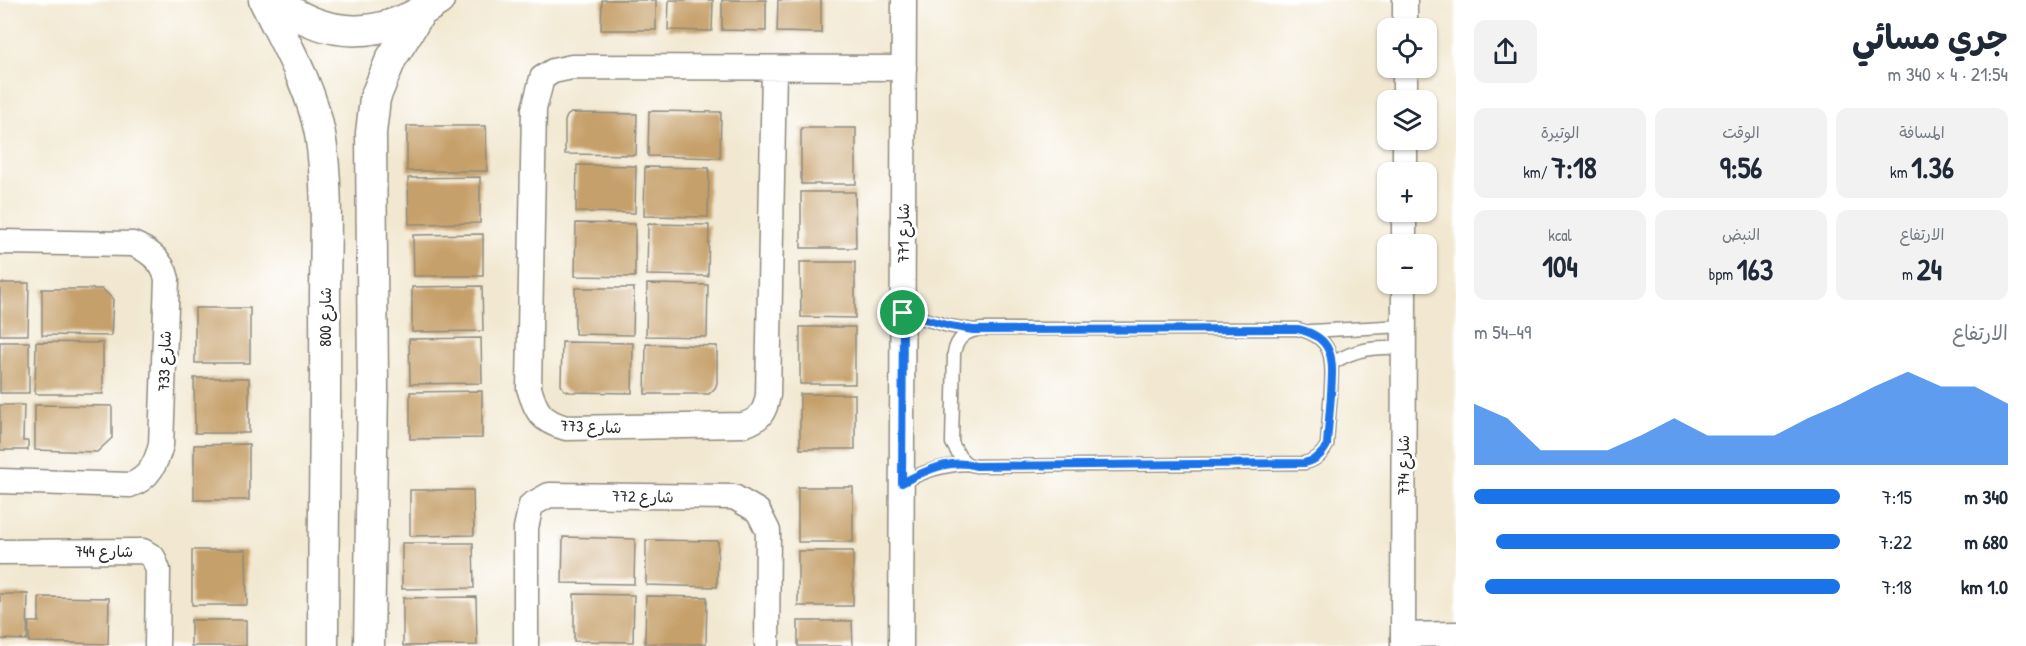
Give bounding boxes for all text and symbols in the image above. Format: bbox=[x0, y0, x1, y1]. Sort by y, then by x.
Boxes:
text: جري مسائي bbox=[1852, 15, 2008, 59]
map controls bbox=[1377, 18, 1437, 294]
button: locate bbox=[1377, 18, 1437, 78]
button: share bbox=[1474, 20, 1537, 83]
text: 21:54 · 4 × 340 m bbox=[1887, 60, 2008, 87]
button: layers bbox=[1377, 90, 1437, 150]
text: الوتيرة bbox=[1541, 121, 1579, 143]
text: الوقت bbox=[1722, 121, 1760, 143]
text: المسافة bbox=[1899, 121, 1945, 143]
text: 7:18 bbox=[1551, 147, 1597, 187]
text: 9:56 bbox=[1720, 147, 1762, 187]
text: 1.36 bbox=[1911, 147, 1954, 187]
text: /km bbox=[1523, 161, 1551, 183]
text: km bbox=[1890, 161, 1911, 183]
button: + bbox=[1377, 162, 1437, 222]
street label: شارع 771 bbox=[892, 203, 915, 263]
text: النبض bbox=[1722, 223, 1760, 245]
text: الارتفاع bbox=[1900, 223, 1944, 245]
text: kcal bbox=[1548, 224, 1572, 246]
button: − bbox=[1377, 234, 1437, 294]
text: 104 bbox=[1542, 246, 1578, 286]
text: 163 bbox=[1737, 249, 1773, 289]
text: 24 bbox=[1917, 249, 1942, 289]
text: bpm bbox=[1709, 263, 1737, 285]
text: m bbox=[1902, 263, 1917, 285]
street label: شارع 800 bbox=[314, 287, 337, 347]
pin bbox=[877, 287, 928, 338]
icon: arrive bbox=[886, 296, 919, 329]
text: 49–54 m bbox=[1474, 318, 1531, 345]
text: الارتفاع bbox=[1952, 319, 2008, 346]
street label: شارع 733 bbox=[152, 330, 177, 392]
street label: شارع 773 bbox=[560, 414, 622, 439]
street label: شارع 774 bbox=[1392, 435, 1415, 495]
text: 7:15 bbox=[1882, 483, 1912, 510]
text: 340 m bbox=[1964, 483, 2008, 510]
street label: شارع 772 bbox=[612, 484, 674, 509]
text: 7:22 bbox=[1879, 528, 1912, 555]
text: 680 m bbox=[1964, 528, 2008, 555]
street label: شارع 744 bbox=[75, 540, 133, 563]
text: 7:18 bbox=[1882, 573, 1912, 600]
text: 1.0 km bbox=[1961, 573, 2008, 600]

